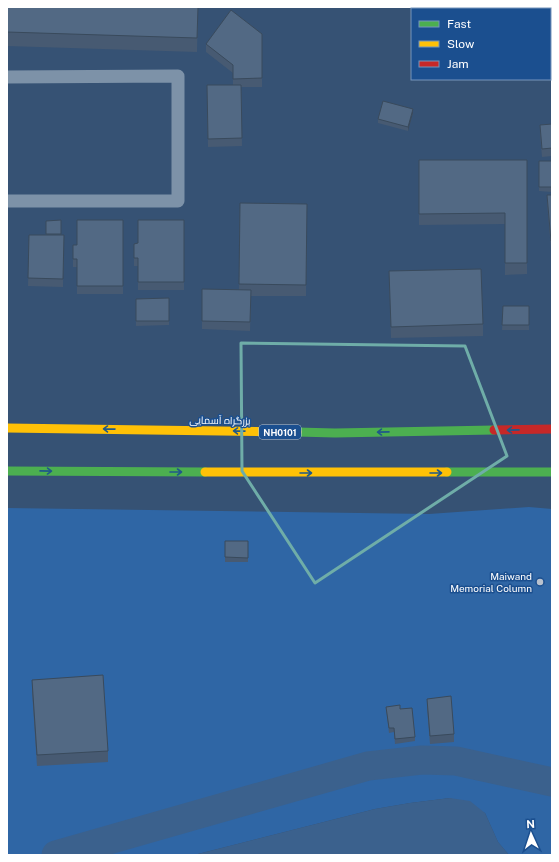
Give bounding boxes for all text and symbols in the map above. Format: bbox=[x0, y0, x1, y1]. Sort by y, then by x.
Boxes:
legend bbox=[411, 8, 551, 80]
text: Fast bbox=[447, 17, 472, 31]
text: Slow bbox=[447, 37, 475, 51]
text: Jam bbox=[447, 57, 469, 71]
street label: بزرگراه آسمایی bbox=[189, 413, 251, 428]
road number: NH0101 bbox=[259, 425, 301, 439]
one-way arrow bbox=[103, 426, 116, 433]
one-way arrow bbox=[507, 426, 520, 434]
one-way arrow bbox=[233, 428, 246, 435]
one-way arrow bbox=[377, 428, 390, 436]
one-way arrow bbox=[39, 467, 52, 475]
one-way arrow bbox=[169, 468, 182, 476]
one-way arrow bbox=[299, 469, 312, 477]
one-way arrow bbox=[429, 469, 442, 477]
place label: Maiwand Memorial Column bbox=[450, 570, 532, 594]
marker: Maiwand Memorial Column bbox=[535, 577, 545, 587]
north arrow bbox=[511, 814, 551, 854]
text: N bbox=[526, 818, 535, 830]

